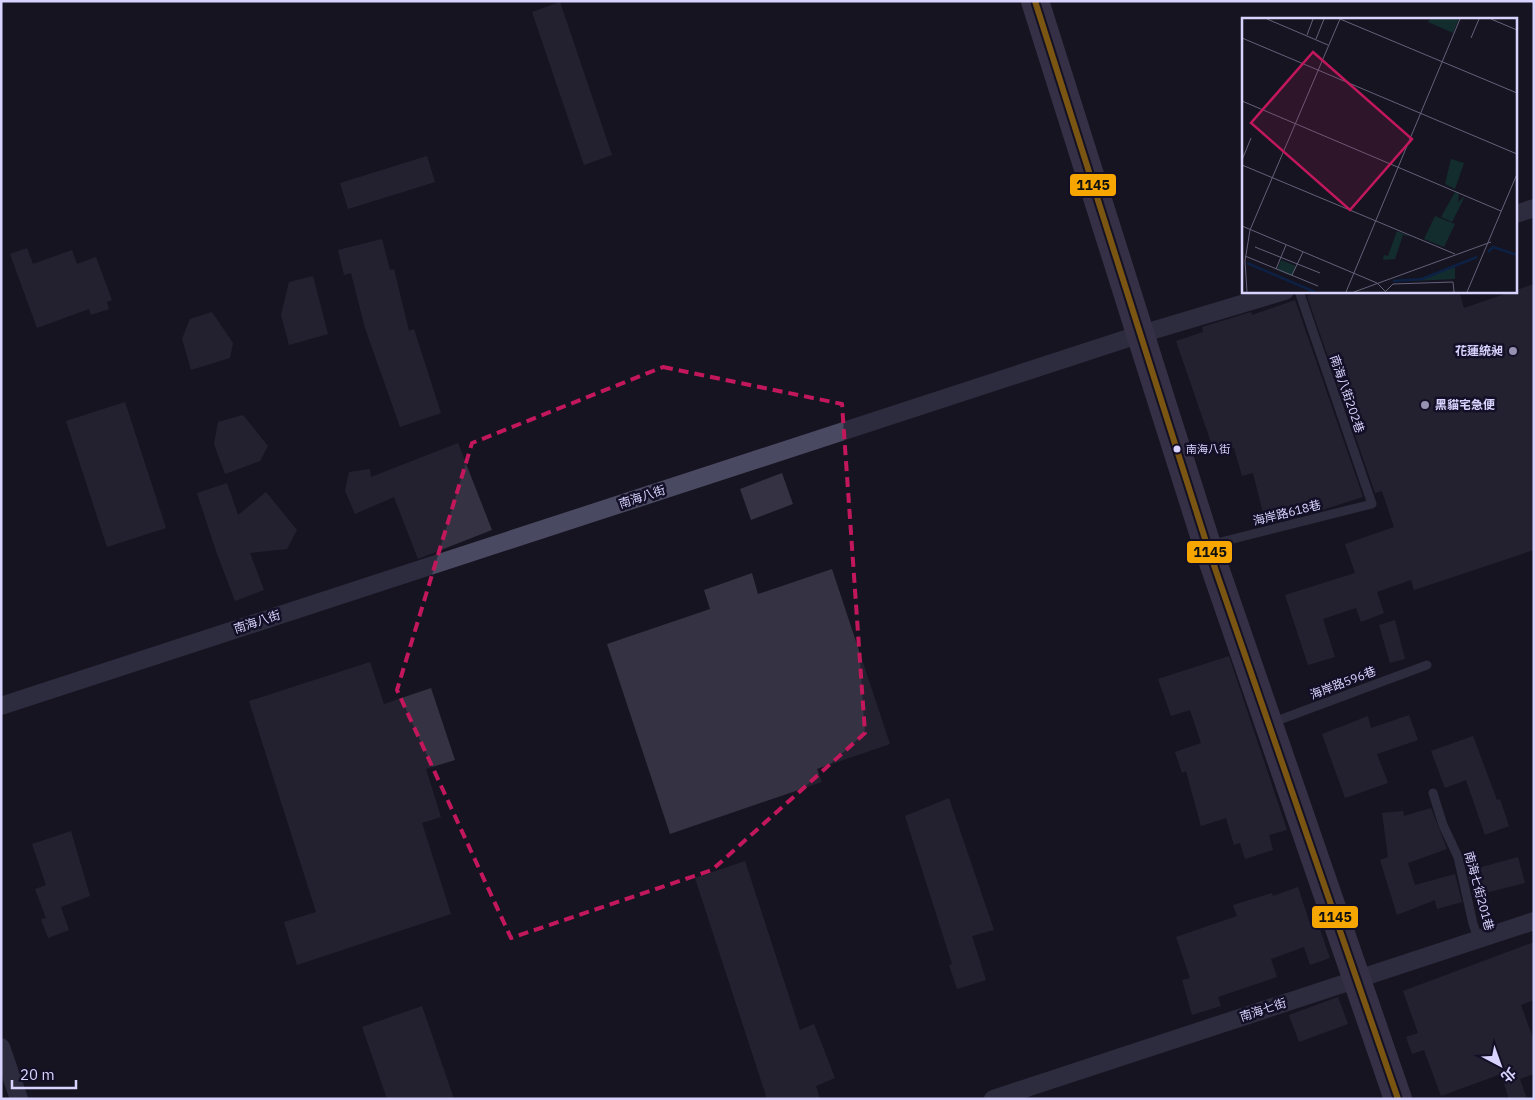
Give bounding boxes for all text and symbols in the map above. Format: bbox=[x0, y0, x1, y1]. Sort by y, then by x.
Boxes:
inset map bbox=[1242, 18, 1518, 292]
line badge: 1145 bbox=[1069, 173, 1117, 197]
text: 1145 bbox=[1076, 176, 1110, 194]
place label: 花蓮統昶 bbox=[1455, 343, 1503, 358]
marker: 花蓮統昶 bbox=[1507, 345, 1519, 357]
street label: 南海八街202巷 bbox=[1327, 353, 1368, 435]
place label: 黑貓宅急便 bbox=[1435, 397, 1495, 412]
marker: 黑貓宅急便 bbox=[1419, 399, 1431, 411]
place label: 南海八街 bbox=[1186, 442, 1230, 456]
marker: 南海八街 bbox=[1172, 444, 1182, 454]
street label: 南海八街 bbox=[617, 482, 667, 511]
street label: 海岸路618巷 bbox=[1251, 497, 1322, 528]
line badge: 1145 bbox=[1186, 540, 1233, 564]
text: 1145 bbox=[1193, 543, 1227, 561]
street label: 南海八街 bbox=[232, 607, 282, 636]
street label: 海岸路596巷 bbox=[1308, 663, 1378, 702]
street label: 南海七街201巷 bbox=[1462, 850, 1497, 932]
line badge: 1145 bbox=[1311, 905, 1359, 929]
text: 1145 bbox=[1318, 908, 1352, 926]
street label: 南海七街 bbox=[1238, 995, 1288, 1024]
north arrow bbox=[1475, 1040, 1525, 1090]
scale bar bbox=[12, 1058, 76, 1090]
text: 北 bbox=[1497, 1063, 1520, 1086]
text: 20 m bbox=[20, 1065, 55, 1084]

